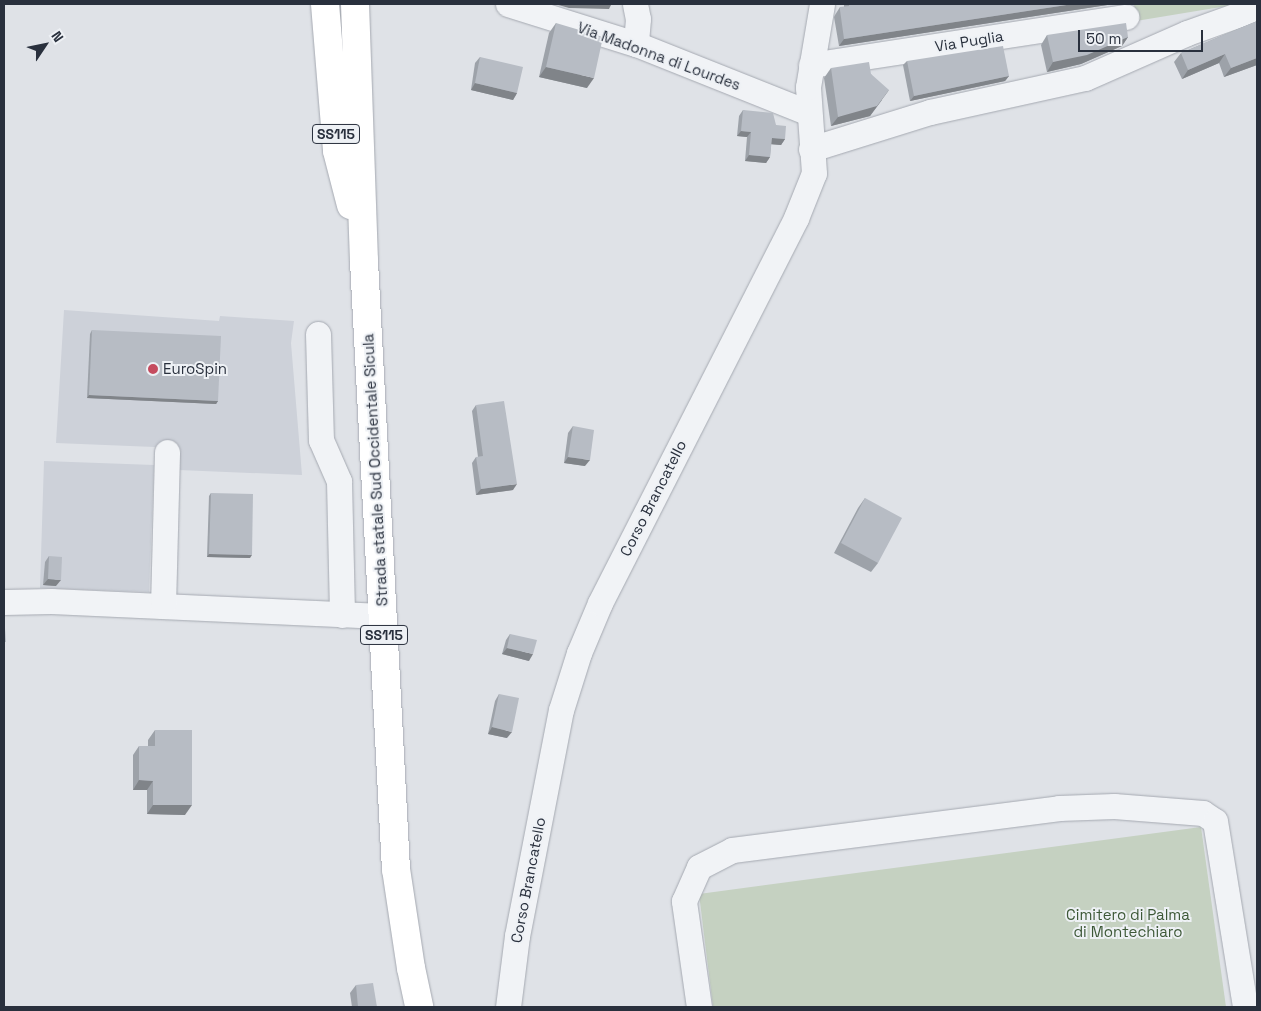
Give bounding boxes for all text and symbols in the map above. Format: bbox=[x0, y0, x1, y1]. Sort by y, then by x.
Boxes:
street label: Via Madonna di Lourdes bbox=[575, 18, 743, 94]
north arrow bbox=[20, 20, 70, 70]
scale bar bbox=[1081, 20, 1206, 52]
street label: Via Puglia bbox=[933, 27, 1005, 55]
text: N bbox=[47, 28, 68, 46]
text: 50 m bbox=[1086, 29, 1121, 48]
road number: SS115 bbox=[311, 122, 361, 146]
street label: Strada statale Sud Occidentale Sicula bbox=[359, 333, 391, 607]
place label: EuroSpin bbox=[163, 360, 227, 378]
marker: EuroSpin bbox=[147, 363, 159, 375]
street label: Corso Brancatello bbox=[616, 437, 690, 559]
road number: SS115 bbox=[359, 624, 409, 646]
street label: Corso Brancatello bbox=[507, 816, 549, 944]
park label: Cimitero di Palma di Montechiaro bbox=[1066, 905, 1190, 940]

